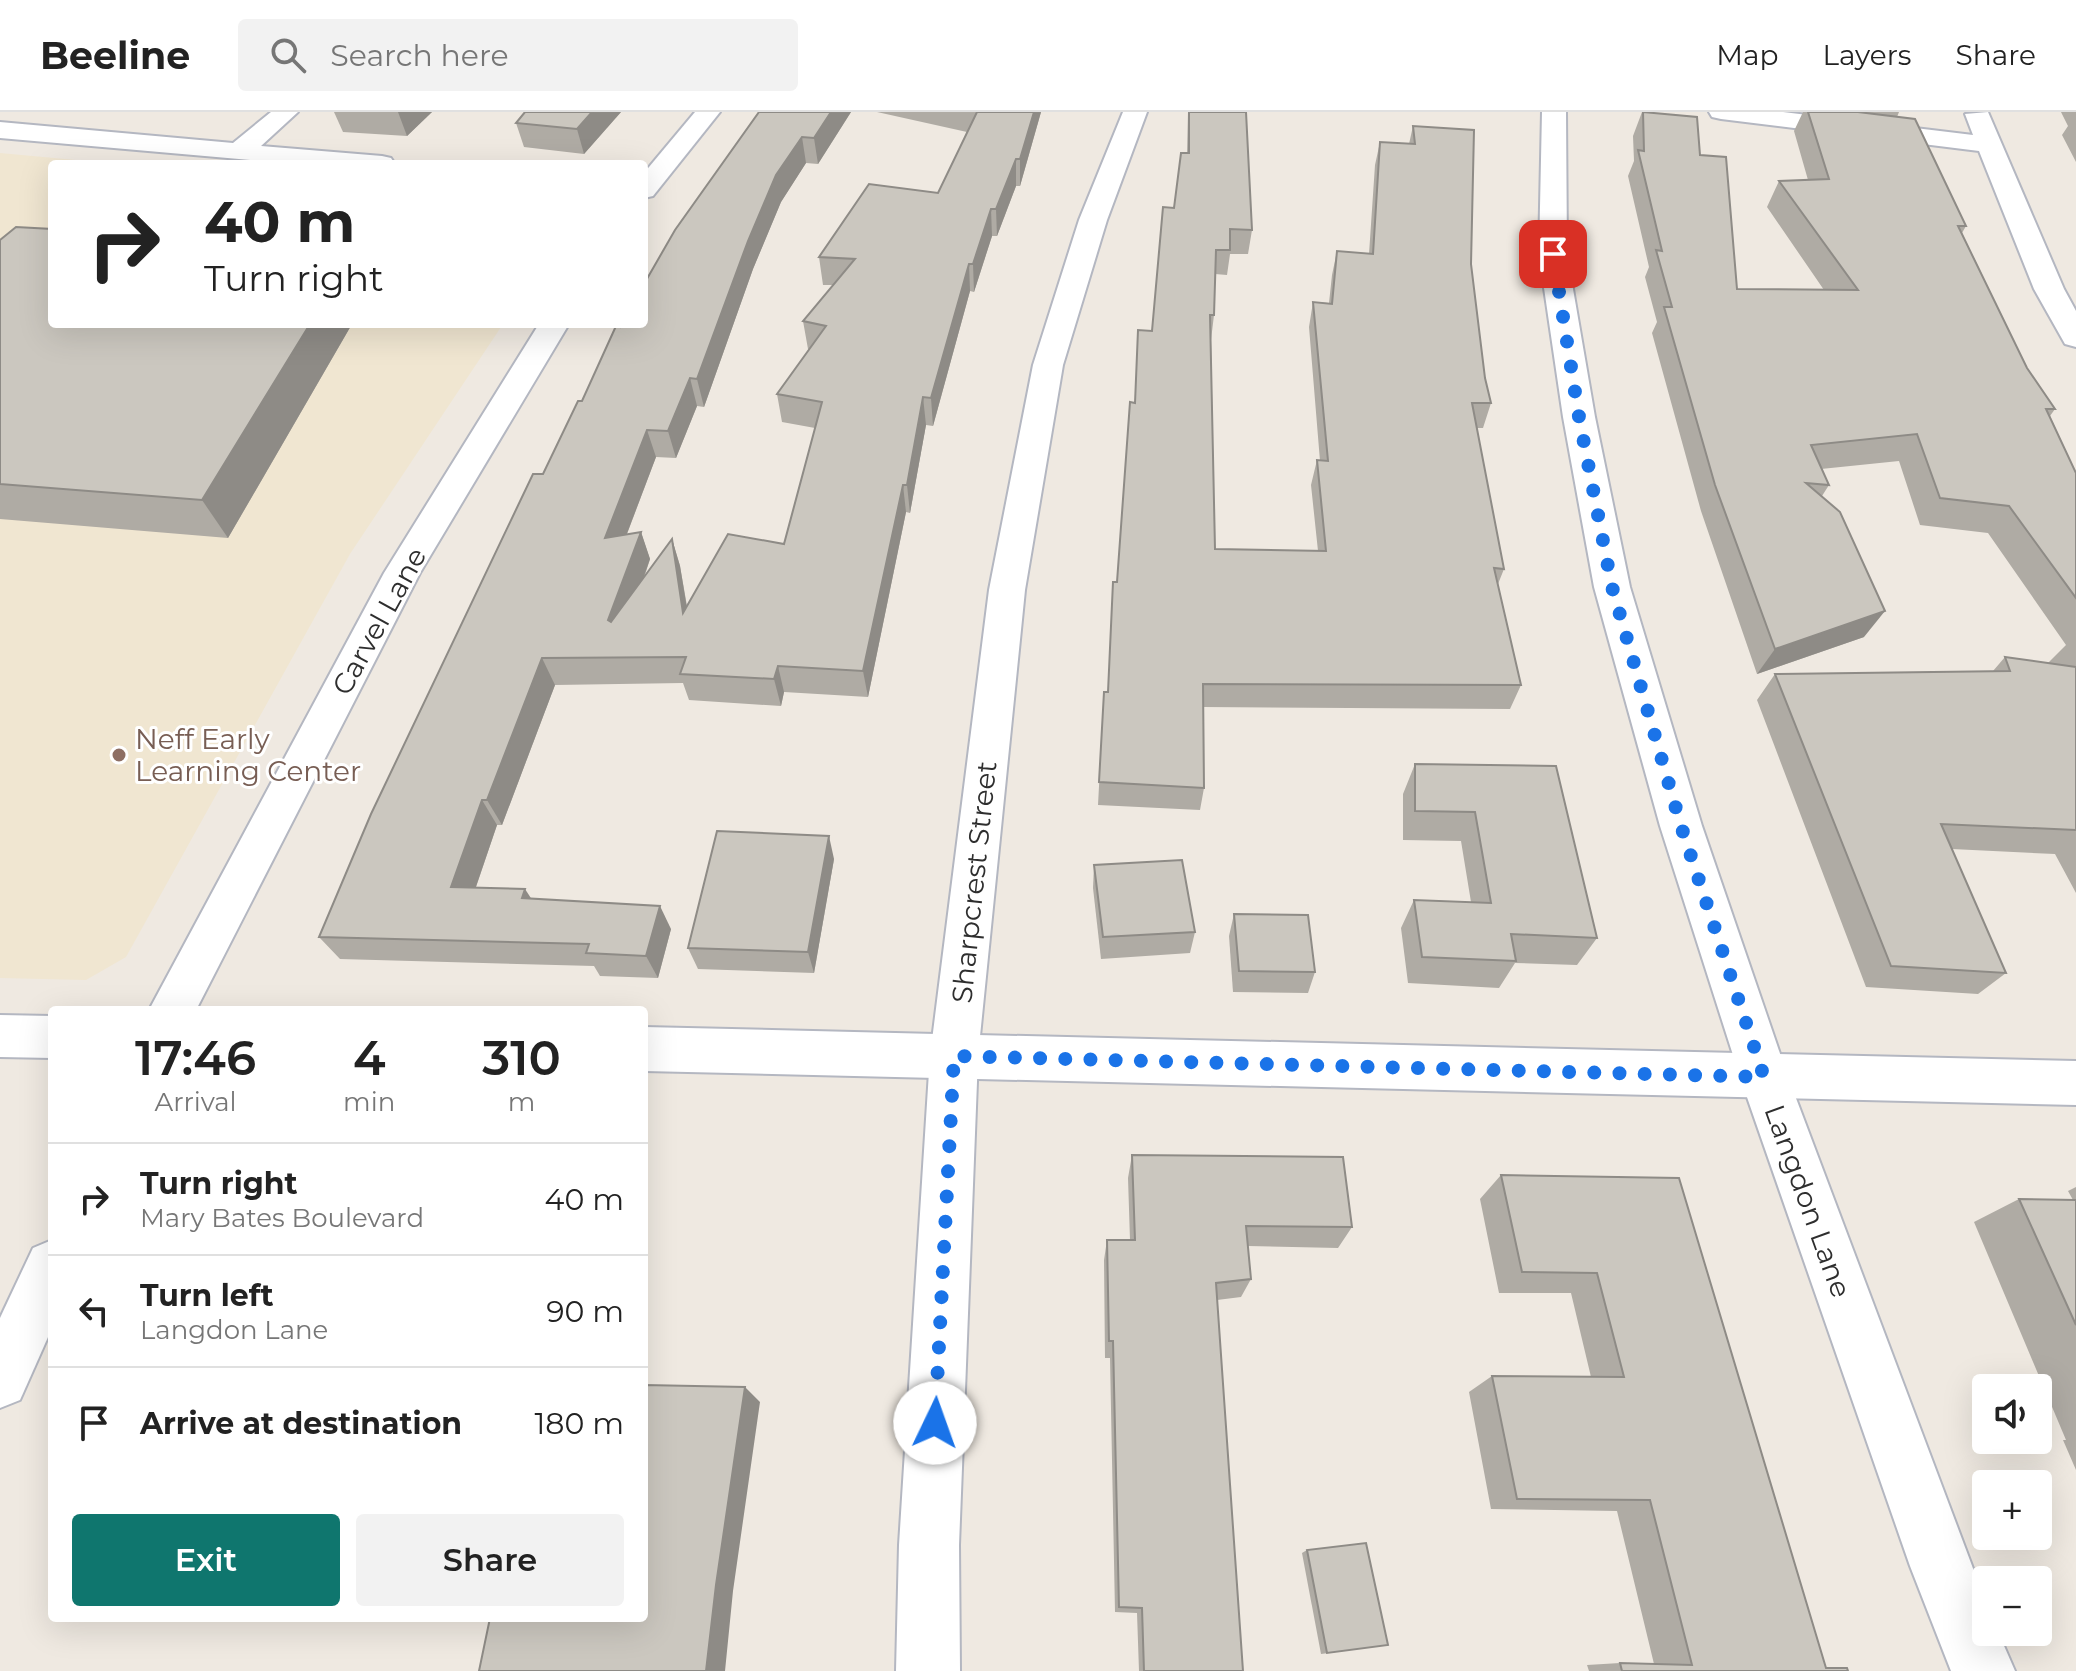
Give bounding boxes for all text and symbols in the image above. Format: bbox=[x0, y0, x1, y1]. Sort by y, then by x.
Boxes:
search box bbox=[238, 19, 798, 91]
text: Beeline bbox=[40, 32, 190, 79]
icon: search bbox=[266, 33, 310, 77]
text: Search here bbox=[330, 37, 509, 74]
text: Map bbox=[1716, 38, 1779, 72]
text: Layers bbox=[1823, 38, 1912, 72]
text: Share bbox=[1956, 38, 2036, 72]
text: 40 m bbox=[204, 188, 355, 256]
icon: right bbox=[72, 192, 176, 296]
pin bbox=[1519, 220, 1587, 288]
icon: arrive bbox=[1531, 232, 1575, 276]
text: Turn right bbox=[204, 256, 384, 300]
street label: Carvel Lane bbox=[325, 541, 433, 701]
place label: Neff Early Learning Center bbox=[135, 722, 361, 788]
marker: Neff Early Learning Center bbox=[110, 746, 128, 764]
street label: Sharpcrest Street bbox=[944, 759, 1004, 1005]
text: 17:46 bbox=[135, 1029, 256, 1087]
text: 4 bbox=[353, 1029, 385, 1087]
text: 310 bbox=[482, 1029, 561, 1087]
text: Arrival bbox=[155, 1086, 237, 1118]
text: min bbox=[343, 1086, 395, 1118]
text: m bbox=[508, 1086, 535, 1118]
street label: Langdon Lane bbox=[1757, 1100, 1859, 1302]
text: Turn right bbox=[140, 1165, 297, 1202]
icon: right bbox=[72, 1177, 116, 1221]
text: 40 m bbox=[545, 1181, 624, 1218]
text: Mary Bates Boulevard bbox=[140, 1202, 424, 1234]
text: Turn left bbox=[140, 1277, 273, 1314]
icon: left bbox=[72, 1289, 116, 1333]
text: 90 m bbox=[546, 1293, 624, 1330]
text: Langdon Lane bbox=[140, 1314, 328, 1346]
map controls bbox=[1972, 1374, 2052, 1646]
button: sound bbox=[1972, 1374, 2052, 1454]
position arrow bbox=[893, 1381, 977, 1465]
icon: arrive bbox=[72, 1401, 116, 1445]
text: Arrive at destination bbox=[140, 1405, 462, 1442]
text: 180 m bbox=[534, 1405, 624, 1442]
button: + bbox=[1972, 1470, 2052, 1550]
button: Exit bbox=[72, 1514, 340, 1606]
button: Share bbox=[356, 1514, 624, 1606]
button: − bbox=[1972, 1566, 2052, 1646]

